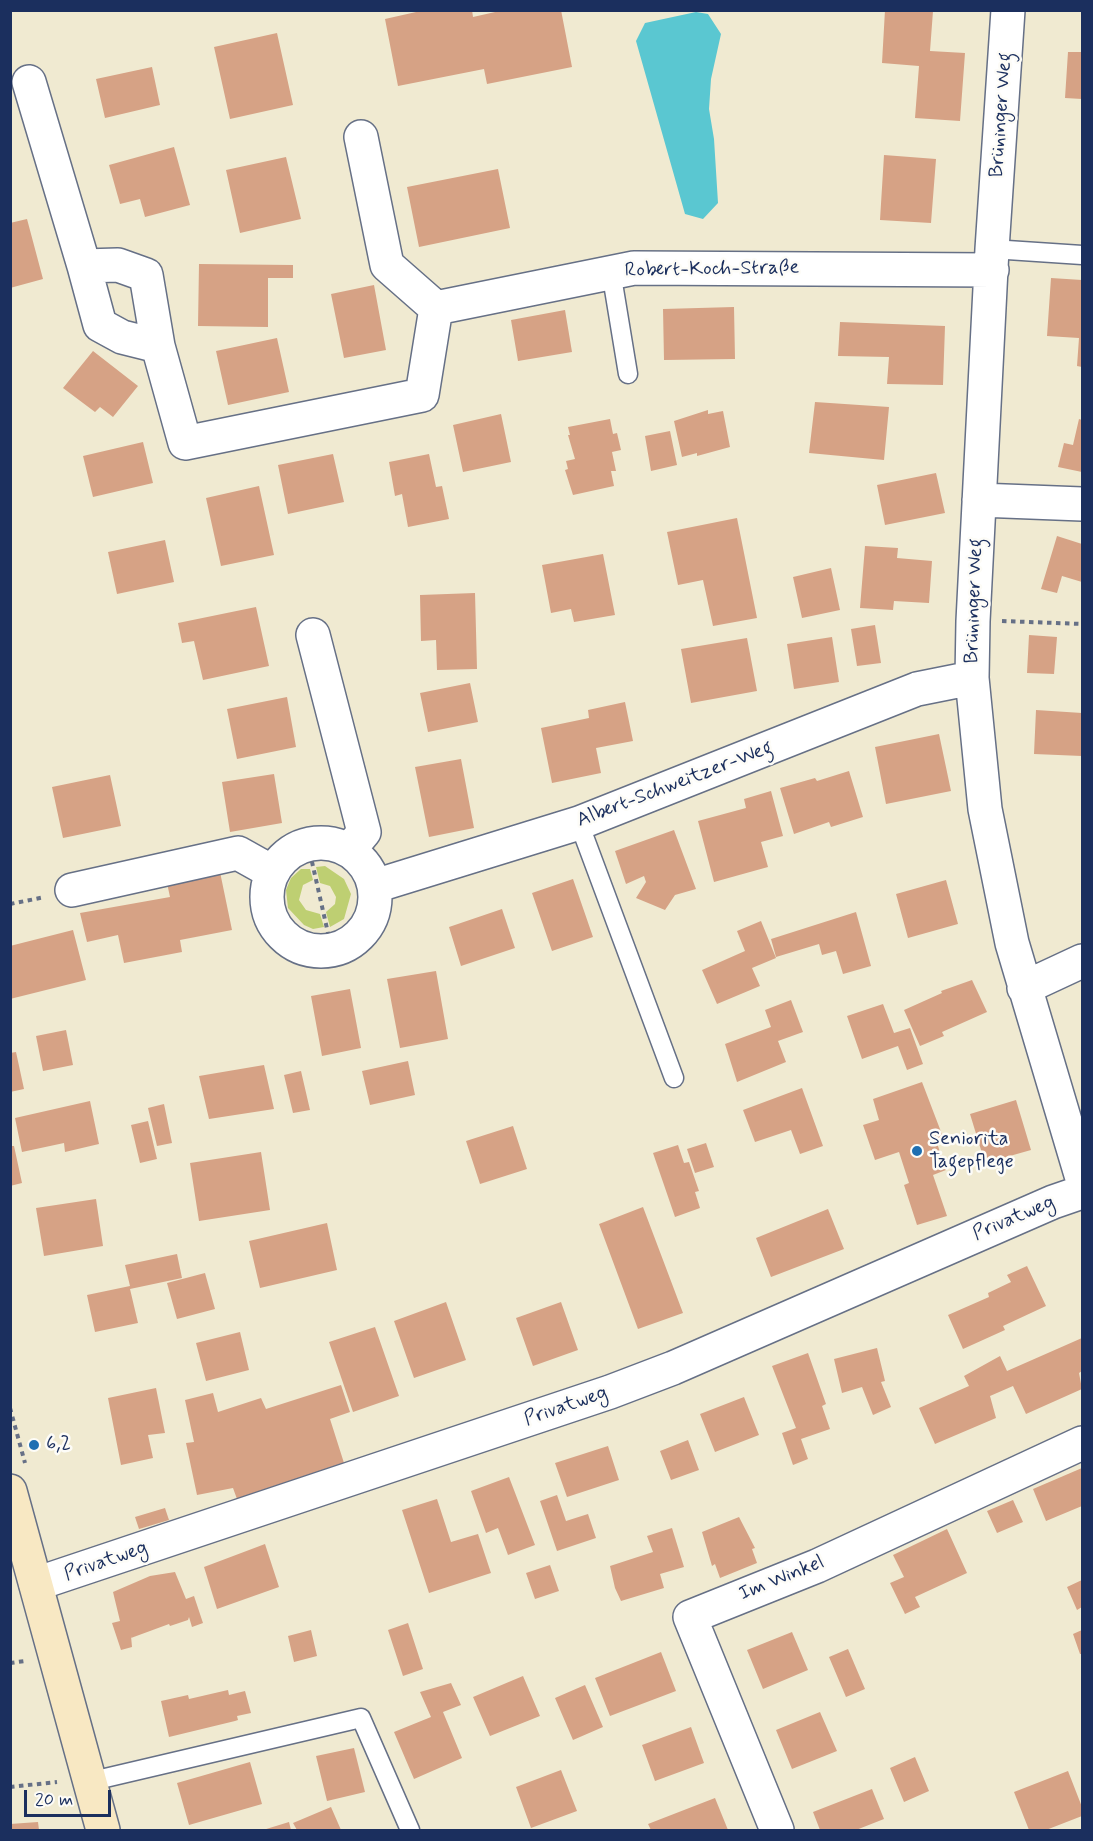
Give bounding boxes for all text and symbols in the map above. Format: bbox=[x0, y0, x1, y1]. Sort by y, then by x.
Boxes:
street label: Brüninger Weg bbox=[986, 52, 1018, 178]
street label: Robert-Koch-Straße bbox=[625, 256, 799, 284]
street label: Brüninger Weg bbox=[961, 538, 989, 664]
street label: Albert-Schweitzer-Weg bbox=[574, 737, 776, 833]
place label: Seniorita Tagepflege bbox=[929, 1128, 1014, 1175]
marker: Seniorita Tagepflege bbox=[910, 1144, 924, 1158]
street label: Privatweg bbox=[969, 1191, 1059, 1247]
street label: Privatweg bbox=[521, 1382, 611, 1432]
place label: 6,2 bbox=[46, 1433, 71, 1457]
marker: 6,2 bbox=[27, 1438, 41, 1452]
street label: Privatweg bbox=[61, 1537, 151, 1587]
street label: Im Winkel bbox=[736, 1551, 828, 1607]
scale bar bbox=[27, 1778, 114, 1816]
text: 20 m bbox=[35, 1788, 73, 1812]

